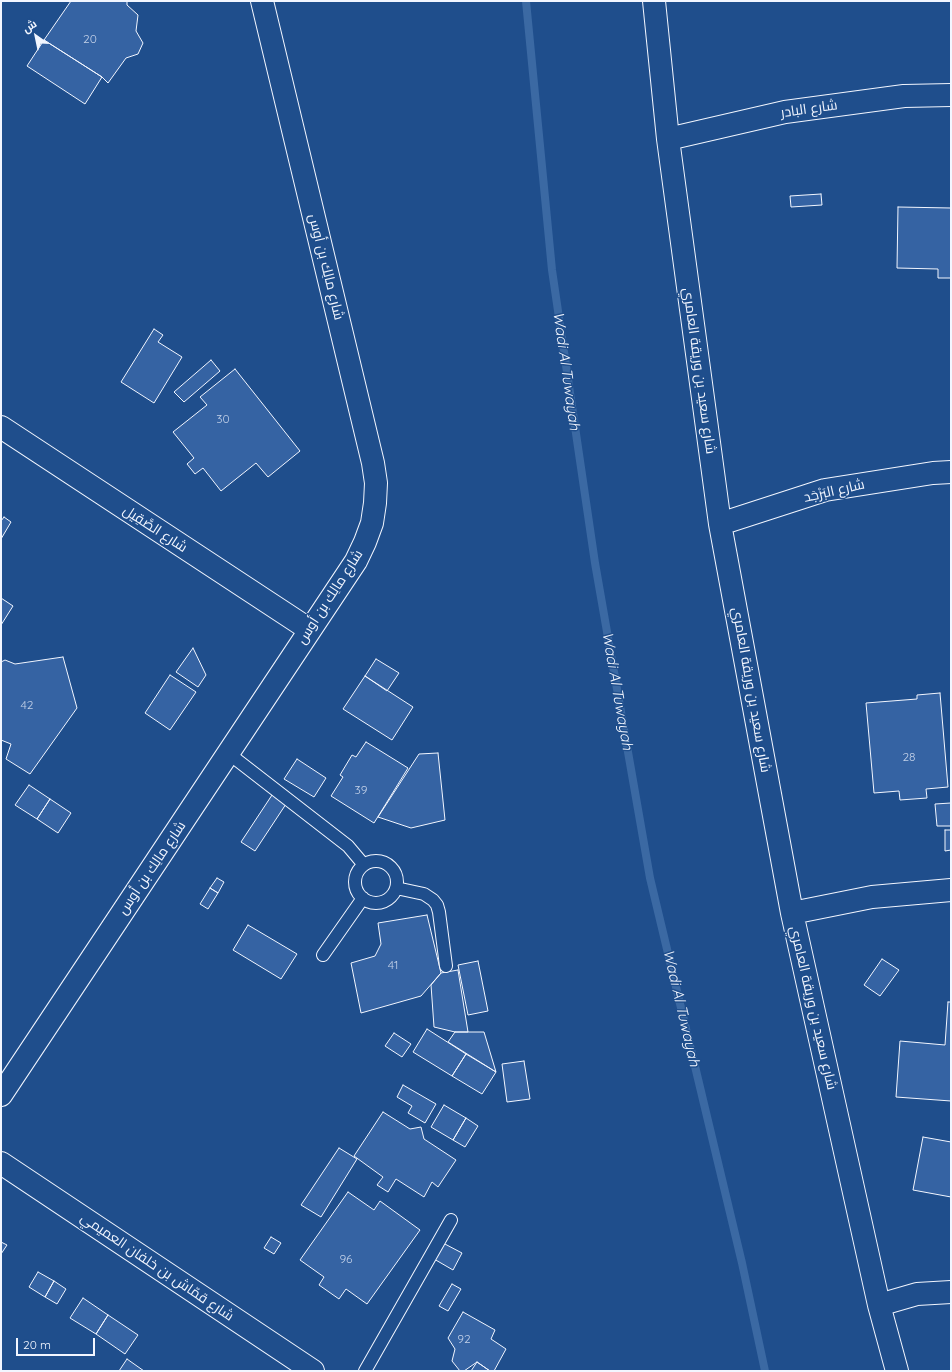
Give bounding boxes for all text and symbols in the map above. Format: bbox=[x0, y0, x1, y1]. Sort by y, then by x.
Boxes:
north arrow bbox=[16, 16, 56, 56]
text: ش bbox=[20, 16, 39, 36]
house number: 20 bbox=[83, 32, 97, 46]
street label: شارع البادر bbox=[779, 97, 839, 121]
street label: شارع مالِك بن أوس bbox=[305, 212, 347, 322]
street label: شارع سعيد بن وريقة العامري bbox=[679, 287, 719, 455]
water label: Wadi Al Tuwayah bbox=[549, 311, 583, 431]
house number: 30 bbox=[216, 412, 230, 426]
street label: شارع البَرْجَد bbox=[802, 476, 866, 506]
street label: شارع الصَّقِيل bbox=[120, 502, 190, 556]
street label: شارع مالِك بن أوس bbox=[293, 547, 367, 647]
street label: شارع سعيد بن وريقة العامري bbox=[728, 606, 774, 774]
water label: Wadi Al Tuwayah bbox=[598, 631, 636, 751]
house number: 42 bbox=[21, 698, 33, 712]
house number: 28 bbox=[902, 750, 916, 764]
house number: 39 bbox=[355, 783, 367, 797]
street label: شارع مالِك بن أوس bbox=[115, 818, 189, 918]
street label: شارع سعيد بن وريقة العامري bbox=[786, 924, 840, 1092]
water label: Wadi Al Tuwayah bbox=[659, 948, 703, 1068]
house number: 41 bbox=[388, 958, 398, 972]
street label: شارع قمّاش بن خلفان العميمي bbox=[77, 1209, 237, 1325]
house number: 96 bbox=[339, 1252, 353, 1266]
scale bar bbox=[18, 1330, 97, 1356]
house number: 92 bbox=[457, 1332, 471, 1346]
text: 20 m bbox=[23, 1337, 51, 1352]

